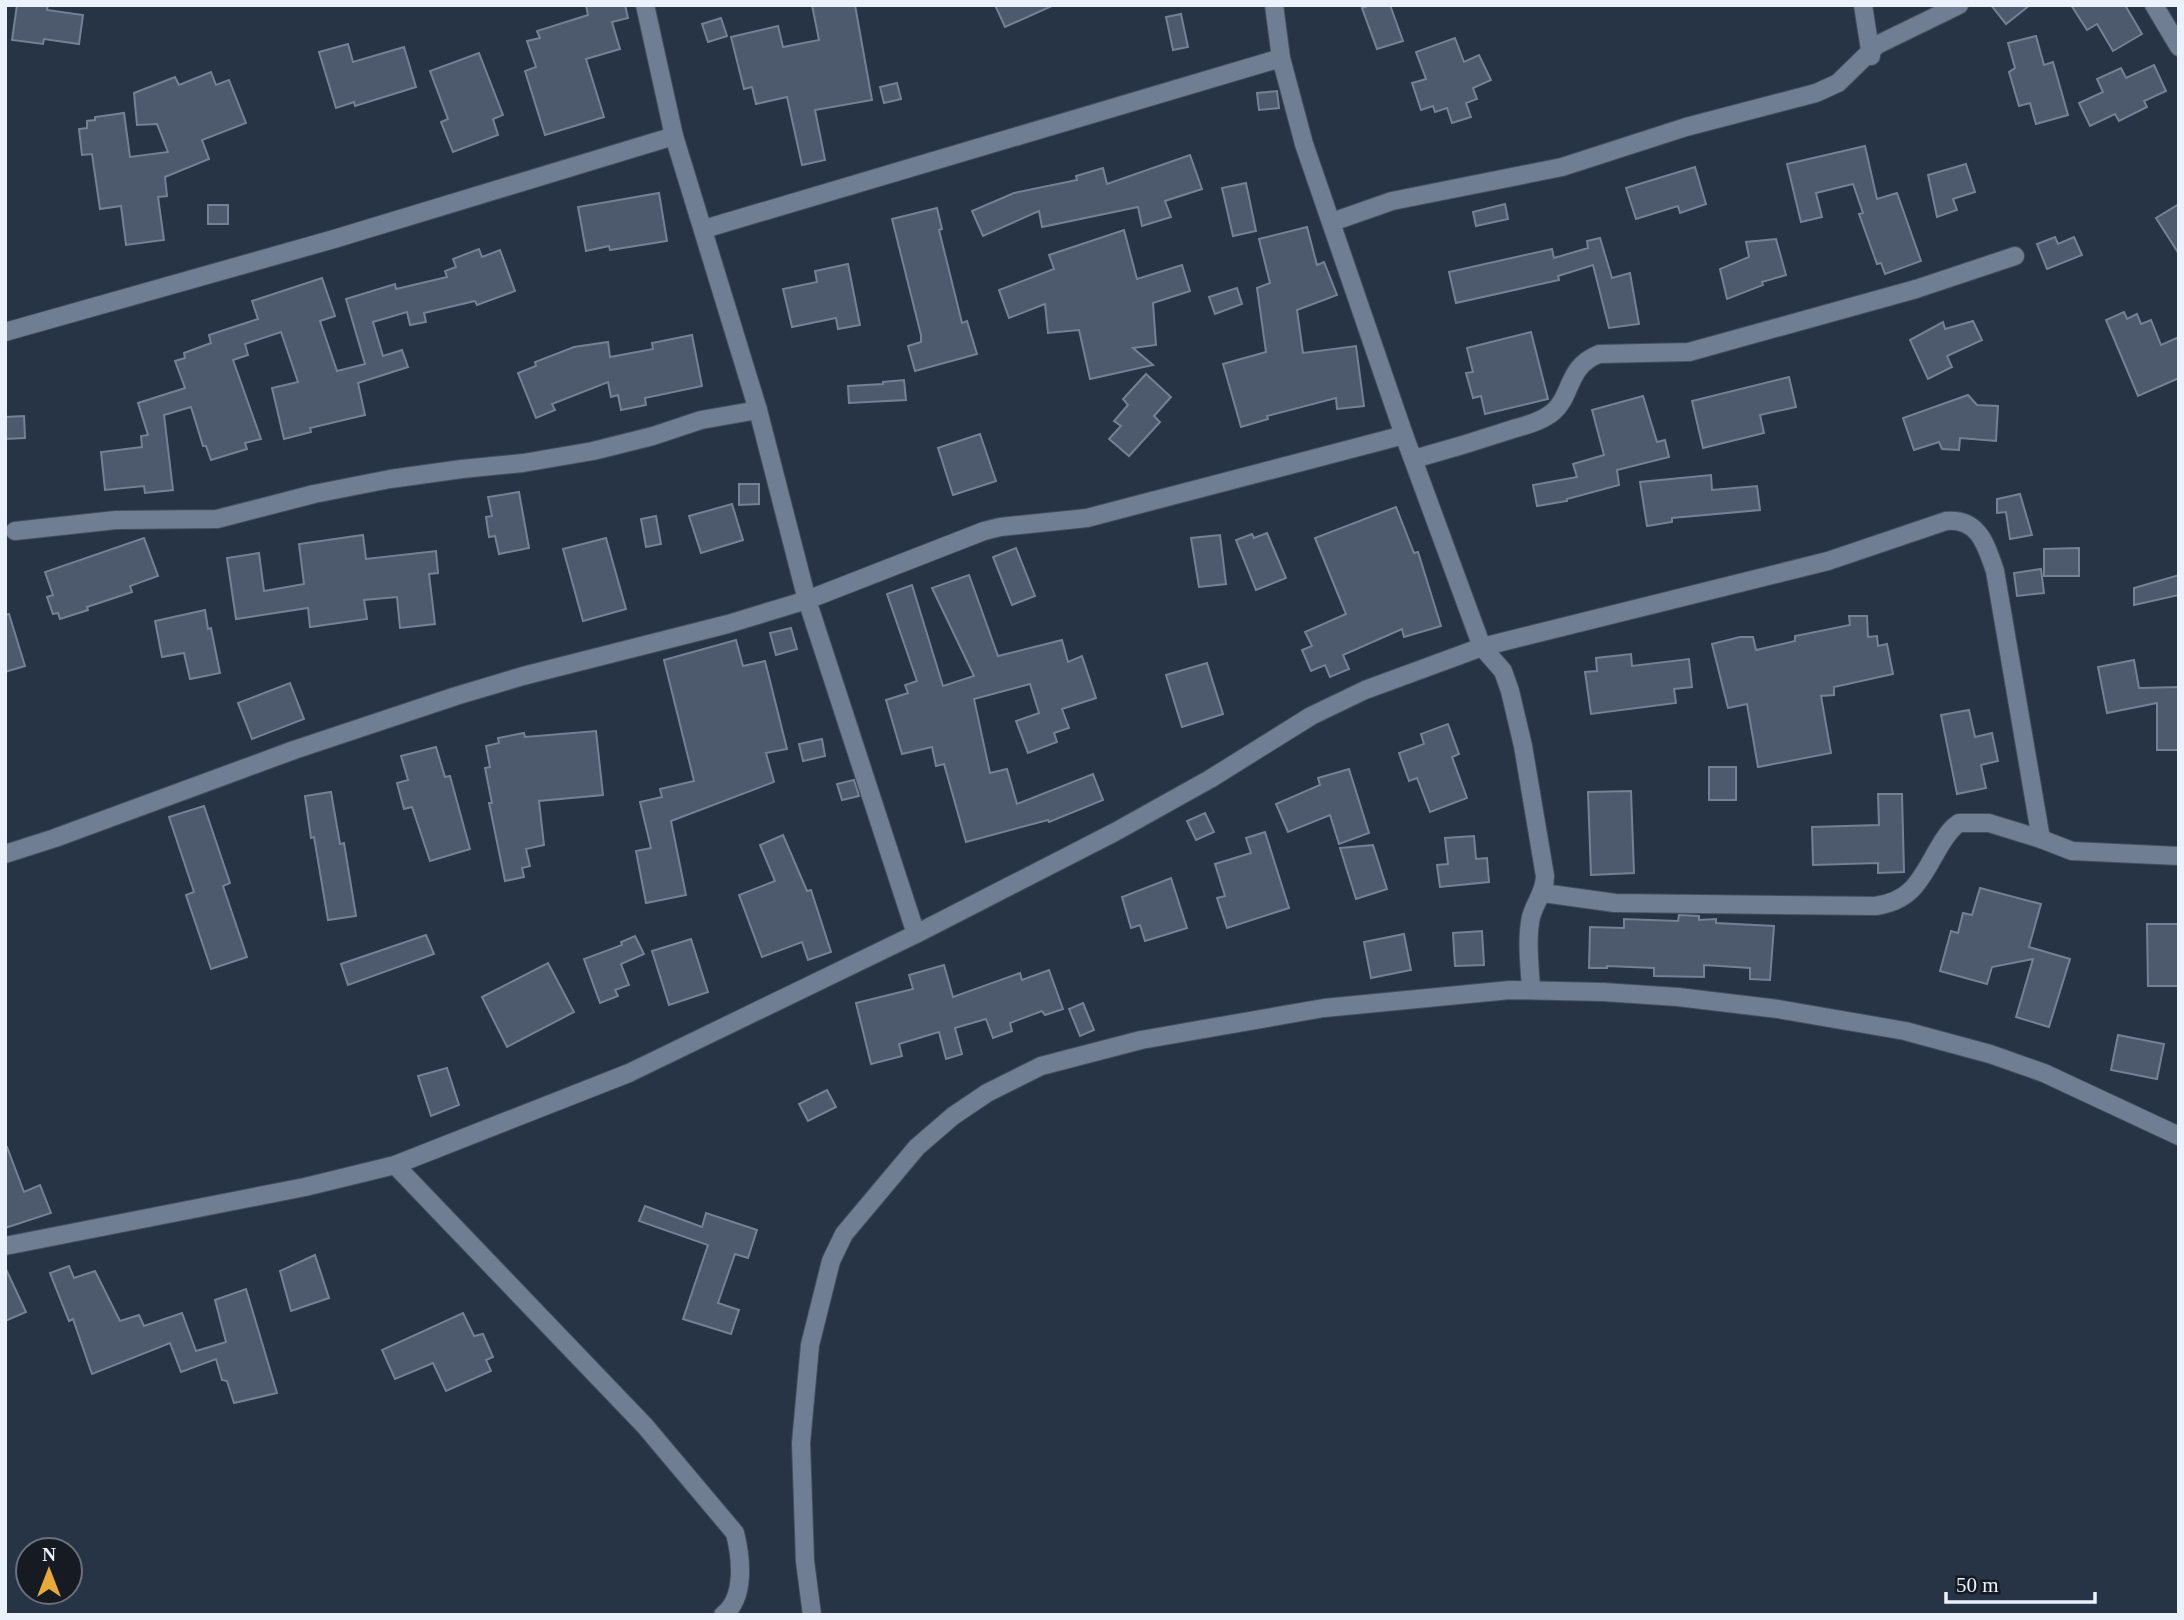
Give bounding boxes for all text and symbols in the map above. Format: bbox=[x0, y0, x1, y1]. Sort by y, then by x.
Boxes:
north arrow bbox=[14, 1536, 84, 1606]
text: N bbox=[42, 1544, 56, 1565]
scale bar bbox=[1946, 1560, 2095, 1604]
text: 50 m bbox=[1956, 1573, 1999, 1597]

